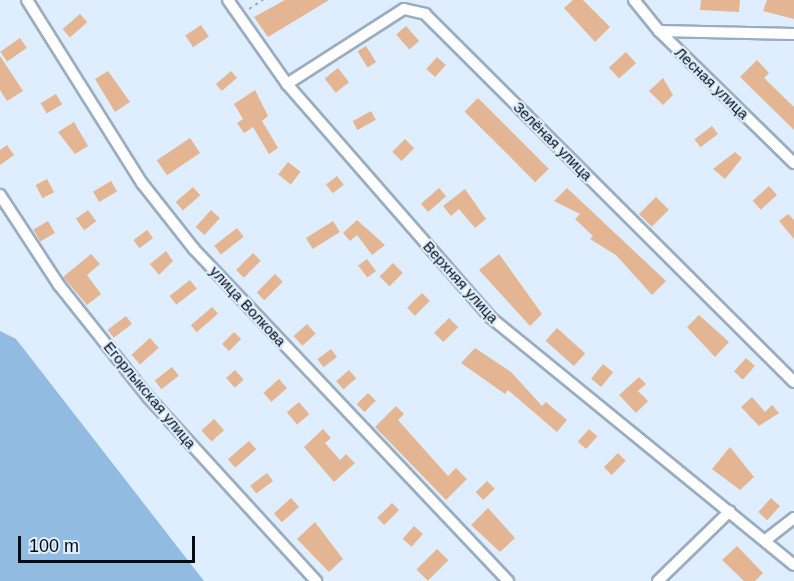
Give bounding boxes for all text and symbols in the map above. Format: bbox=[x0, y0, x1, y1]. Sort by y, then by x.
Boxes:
street label: Лесная улица bbox=[671, 43, 753, 123]
street label: Зелёная улица bbox=[510, 98, 596, 184]
street label: Верхняя улица bbox=[420, 237, 502, 327]
street label: улица Волкова bbox=[206, 262, 290, 350]
street label: Егорлыкская улица bbox=[100, 338, 200, 452]
scale bar bbox=[21, 524, 198, 562]
text: 100 m bbox=[29, 536, 79, 556]

